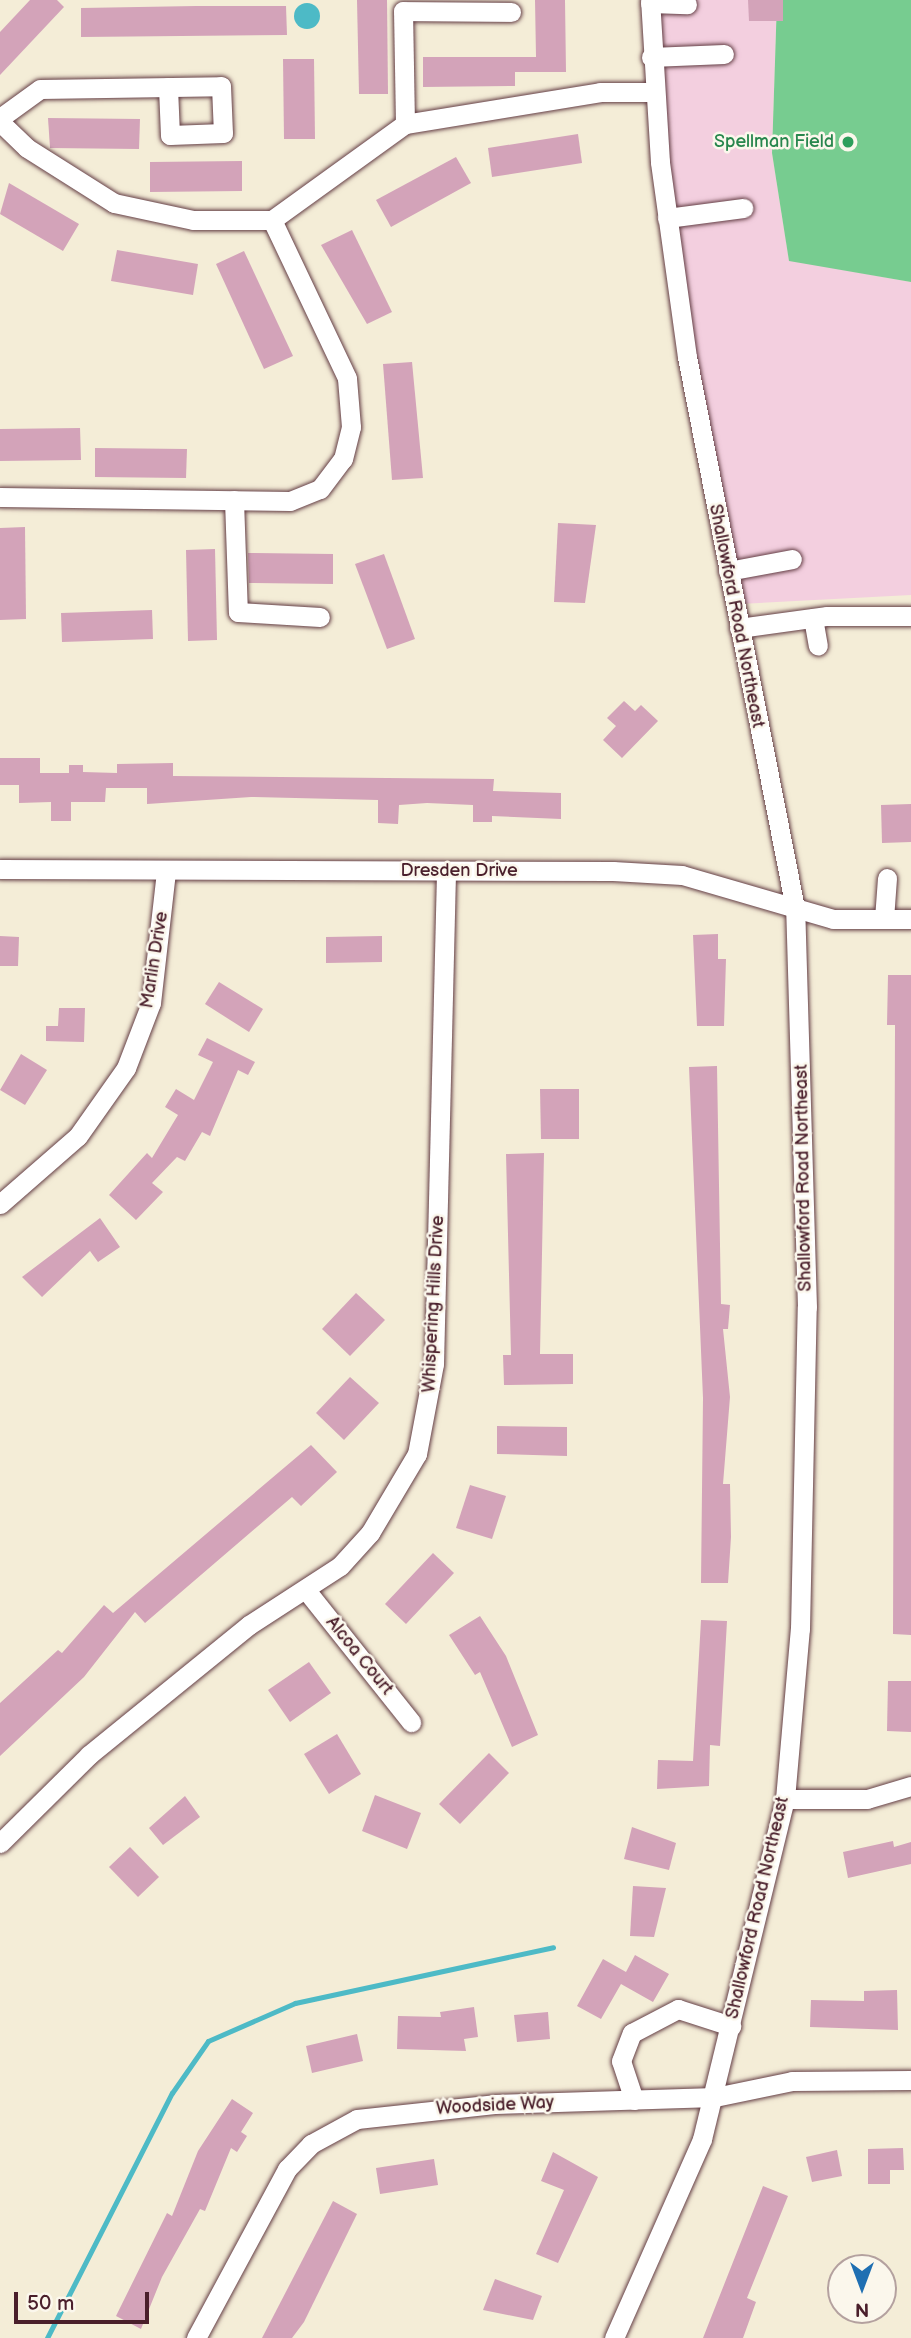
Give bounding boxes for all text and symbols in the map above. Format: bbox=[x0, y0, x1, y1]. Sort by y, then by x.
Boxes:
place label: Spellman Field bbox=[714, 131, 834, 153]
marker: Spellman Field bbox=[840, 134, 856, 150]
street label: Shallowford Road Northeast bbox=[704, 502, 768, 730]
street label: Dresden Drive bbox=[400, 860, 518, 882]
street label: Marlin Drive bbox=[137, 910, 173, 1010]
street label: Shallowford Road Northeast bbox=[791, 1064, 817, 1292]
street label: Whispering Hills Drive bbox=[419, 1215, 449, 1393]
street label: Alcoa Court bbox=[321, 1612, 397, 1700]
street label: Shallowford Road Northeast bbox=[722, 1795, 794, 2021]
street label: Woodside Way bbox=[435, 2092, 555, 2120]
north arrow bbox=[827, 2254, 897, 2324]
scale bar bbox=[18, 2278, 152, 2322]
text: 50 m bbox=[27, 2291, 74, 2316]
text: N bbox=[855, 2297, 869, 2320]

